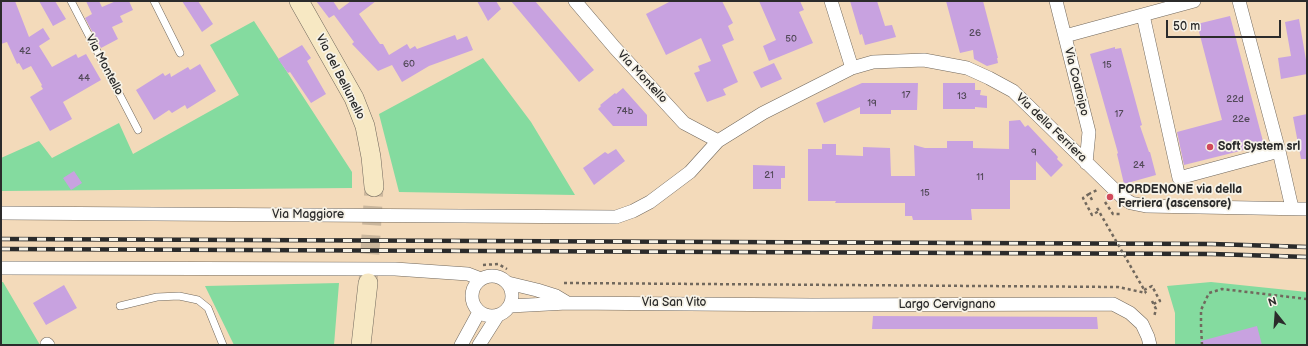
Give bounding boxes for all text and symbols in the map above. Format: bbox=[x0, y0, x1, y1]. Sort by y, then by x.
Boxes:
scale bar bbox=[1168, 12, 1283, 38]
text: 50 m bbox=[1173, 19, 1200, 34]
house number: 26 bbox=[969, 27, 981, 39]
street label: Via Montello bbox=[82, 32, 126, 98]
street label: Via del Bellunello bbox=[312, 32, 368, 122]
house number: 50 bbox=[785, 33, 797, 45]
house number: 42 bbox=[19, 45, 31, 57]
street label: Via Codroipo bbox=[1061, 46, 1091, 118]
street label: Via Montello bbox=[614, 48, 670, 106]
house number: 60 bbox=[403, 58, 415, 70]
house number: 15 bbox=[1102, 59, 1112, 71]
house number: 44 bbox=[78, 72, 90, 84]
house number: 17 bbox=[902, 89, 910, 101]
house number: 13 bbox=[957, 90, 967, 102]
street label: Via della Ferriera bbox=[1013, 91, 1089, 165]
house number: 22d bbox=[1226, 93, 1244, 105]
house number: 19 bbox=[867, 97, 877, 109]
house number: 74b bbox=[617, 105, 633, 117]
house number: 17 bbox=[1115, 108, 1123, 120]
house number: 22e bbox=[1232, 113, 1250, 125]
place label: Soft System srl bbox=[1218, 140, 1300, 154]
marker: Soft System srl bbox=[1205, 142, 1215, 152]
house number: 9 bbox=[1031, 146, 1037, 158]
house number: 24 bbox=[1133, 159, 1145, 171]
house number: 21 bbox=[764, 169, 774, 181]
house number: 11 bbox=[976, 171, 984, 183]
place label: PORDENONE via della Ferriera (ascensore) bbox=[1118, 183, 1242, 211]
house number: 15 bbox=[920, 187, 930, 199]
marker: PORDENONE via della Ferriera (ascensore) bbox=[1105, 192, 1115, 202]
street label: Via Maggiore bbox=[272, 208, 344, 222]
north arrow bbox=[1256, 294, 1296, 334]
text: N bbox=[1266, 295, 1278, 309]
street label: Via San Vito bbox=[642, 296, 706, 310]
street label: Largo Cervignano bbox=[898, 298, 996, 312]

